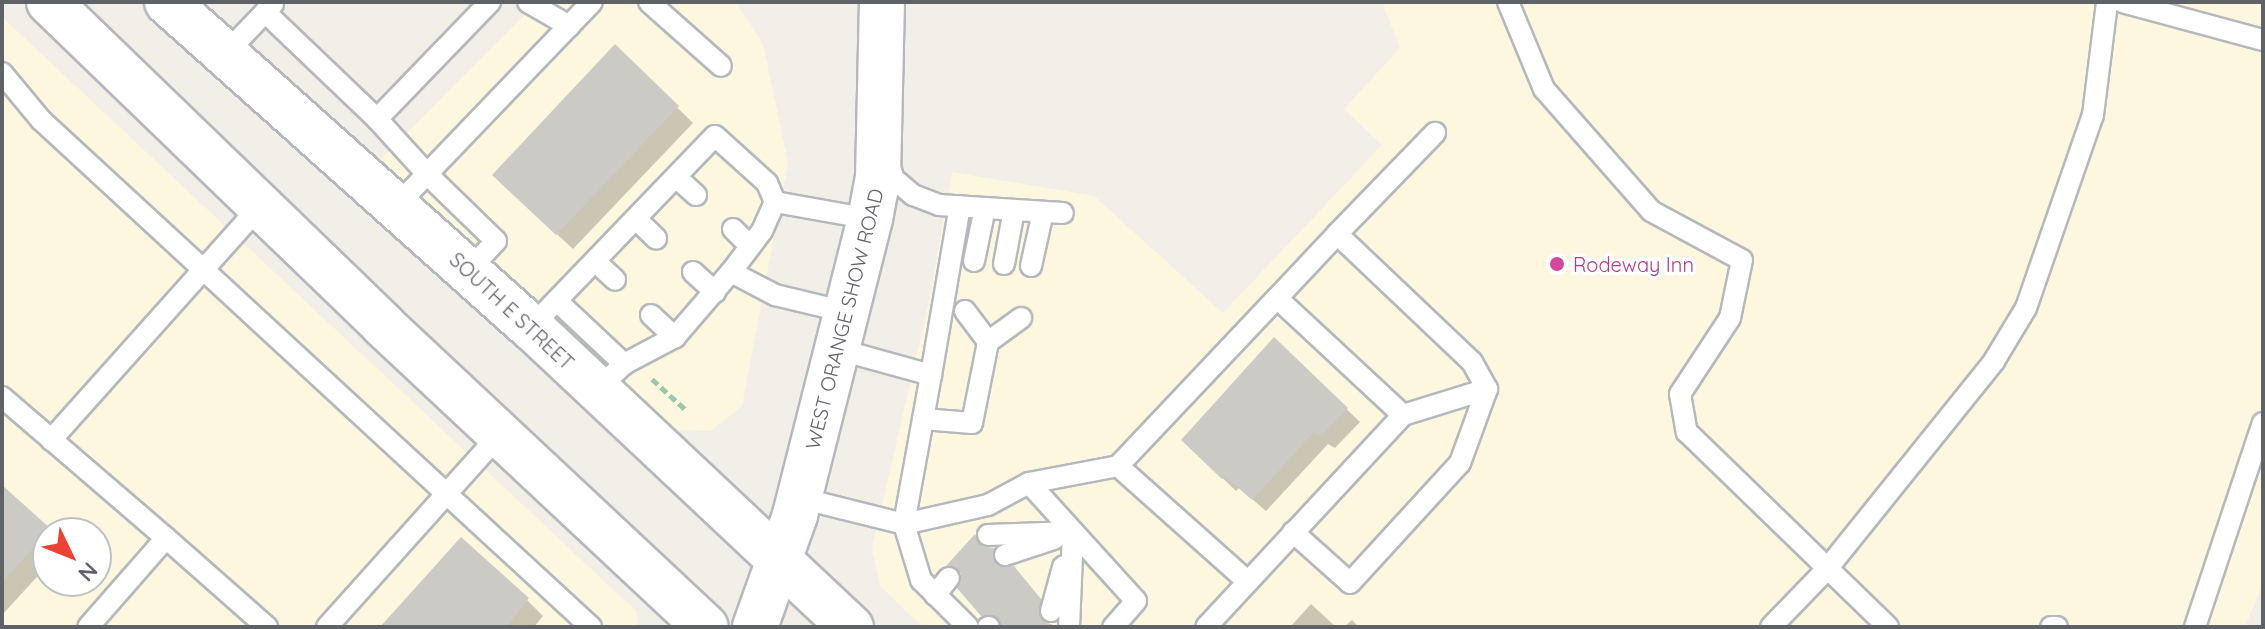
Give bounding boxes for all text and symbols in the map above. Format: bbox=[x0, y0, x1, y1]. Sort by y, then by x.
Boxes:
street label: WEST ORANGE SHOW ROAD bbox=[800, 186, 888, 452]
street label: SOUTH E STREET bbox=[445, 247, 579, 375]
place label: Rodeway Inn bbox=[1573, 252, 1694, 276]
marker: Rodeway Inn bbox=[1548, 255, 1566, 273]
north arrow bbox=[32, 517, 112, 597]
text: N bbox=[72, 557, 104, 587]

